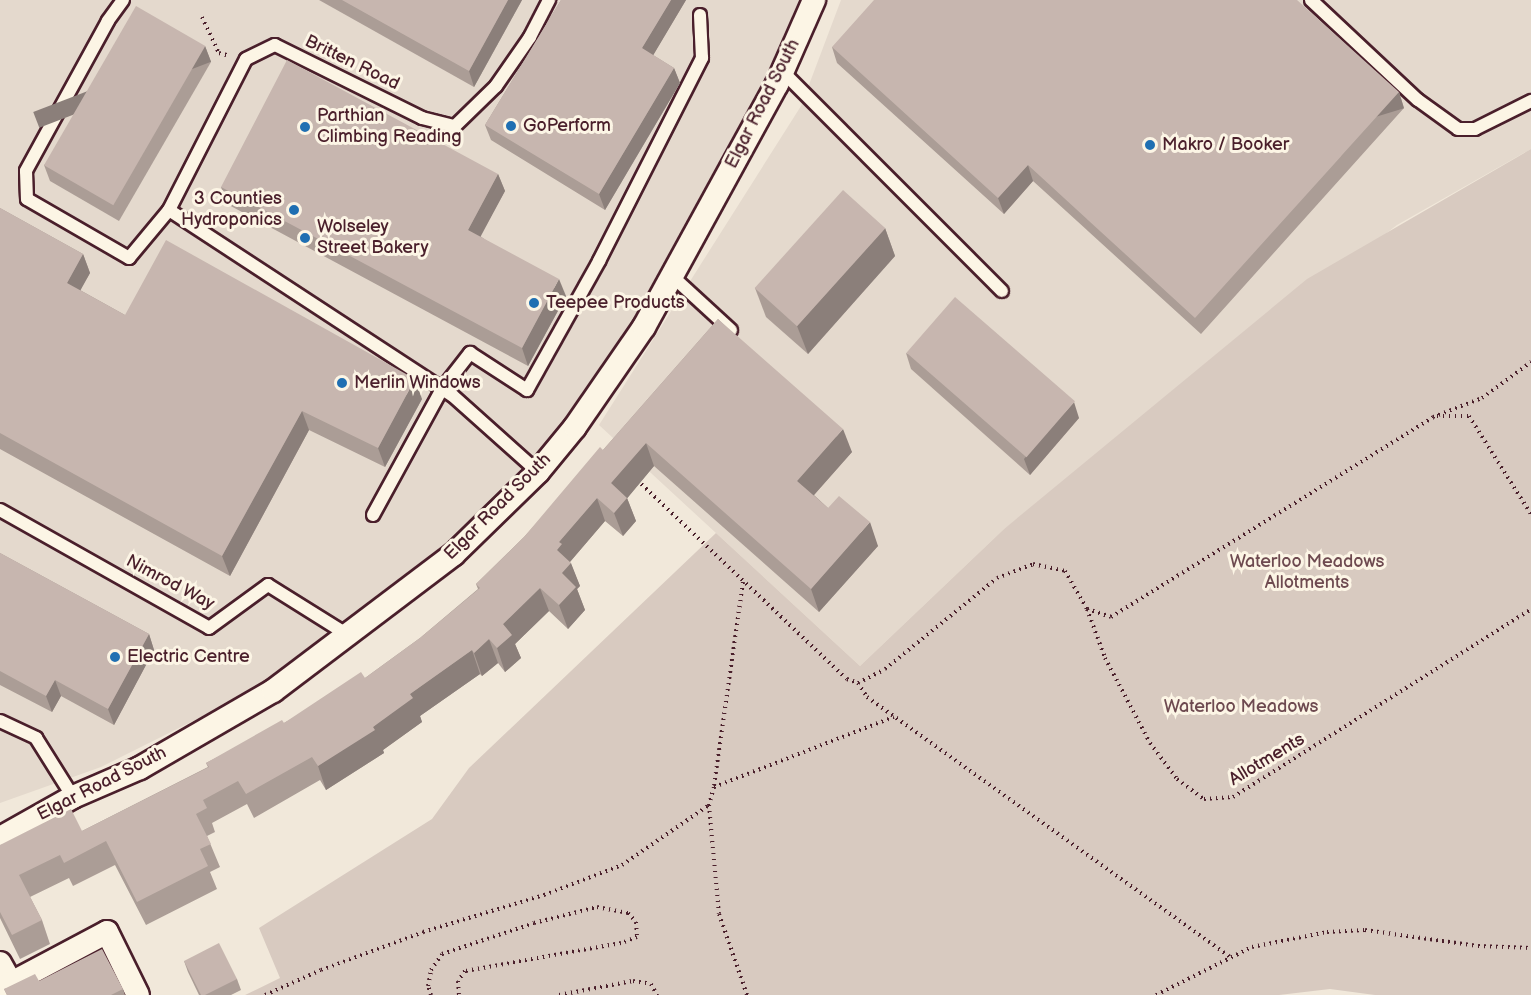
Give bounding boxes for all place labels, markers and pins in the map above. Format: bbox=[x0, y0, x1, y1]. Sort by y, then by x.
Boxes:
place label: Parthian Climbing Reading bbox=[317, 106, 462, 148]
place label: GoPerform bbox=[523, 115, 611, 137]
marker: GoPerform bbox=[504, 119, 518, 133]
marker: Parthian Climbing Reading bbox=[298, 120, 312, 134]
place label: Makro / Booker bbox=[1162, 134, 1289, 156]
marker: Makro / Booker bbox=[1143, 138, 1157, 152]
place label: 3 Counties Hydroponics bbox=[181, 189, 282, 232]
marker: 3 Counties Hydroponics bbox=[287, 203, 301, 217]
place label: Wolseley Street Bakery bbox=[317, 217, 429, 260]
marker: Wolseley Street Bakery bbox=[298, 231, 312, 245]
place label: Teepee Products bbox=[546, 292, 685, 314]
marker: Teepee Products bbox=[527, 296, 541, 310]
place label: Merlin Windows bbox=[354, 372, 481, 394]
marker: Merlin Windows bbox=[335, 376, 349, 390]
place label: Electric Centre bbox=[127, 646, 250, 668]
marker: Electric Centre bbox=[108, 650, 122, 664]

